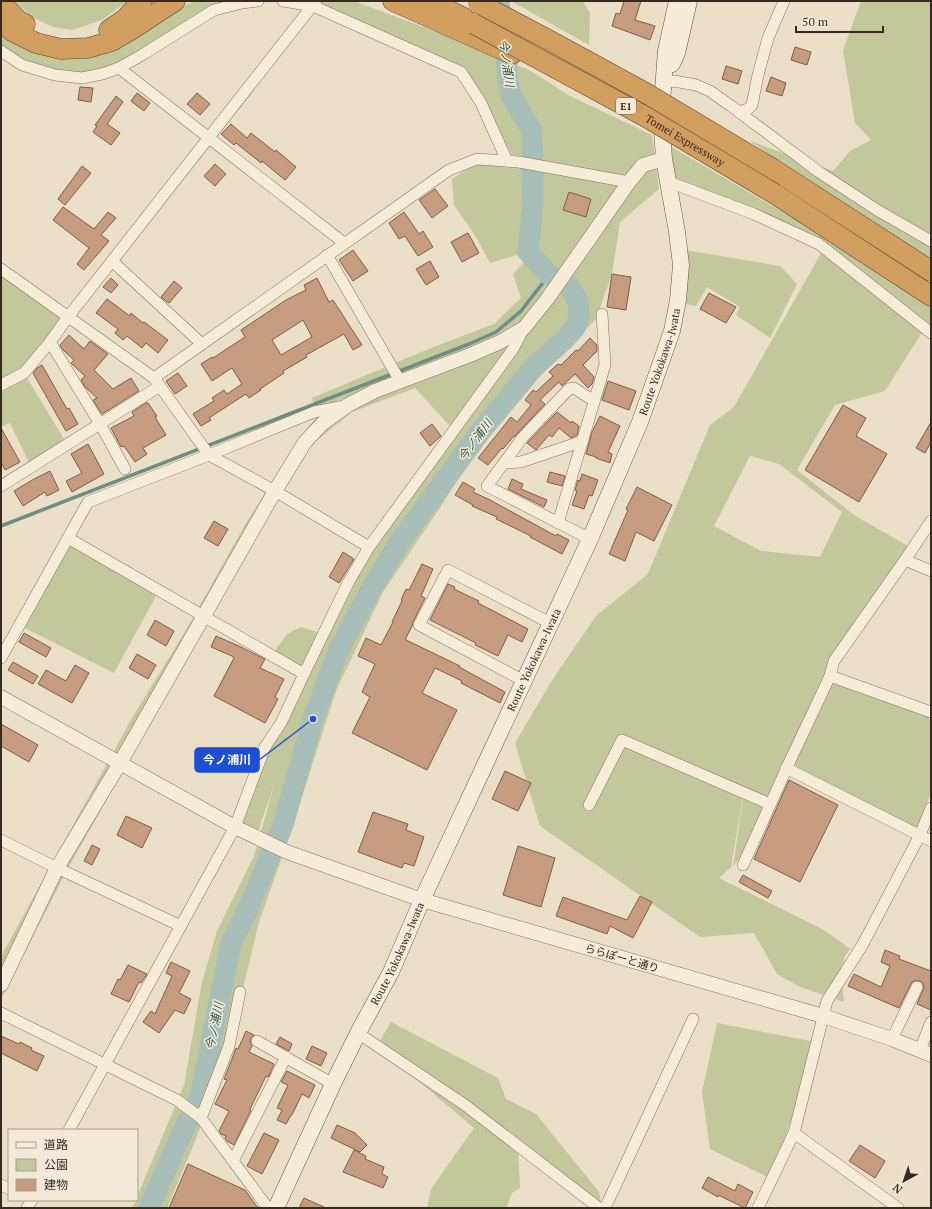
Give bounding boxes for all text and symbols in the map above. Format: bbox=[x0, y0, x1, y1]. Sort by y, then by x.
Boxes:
scale bar bbox=[796, 8, 883, 34]
text: 50 m bbox=[802, 14, 829, 29]
water label: 今ノ浦川 bbox=[496, 38, 518, 90]
road number: E1 bbox=[616, 98, 636, 114]
street label: Tomei Expressway bbox=[643, 111, 728, 170]
street label: Route Yokokawa-Iwata bbox=[636, 307, 683, 417]
water label: 今ノ浦川 bbox=[455, 415, 497, 464]
street label: Route Yokokawa-Iwata bbox=[504, 606, 564, 713]
callout: 今ノ浦川 bbox=[195, 748, 259, 772]
text: 今ノ浦川 bbox=[203, 752, 251, 767]
street label: Route Yokokawa-Iwata bbox=[367, 900, 427, 1008]
street label: ららぽーと通り bbox=[583, 941, 661, 975]
water label: 今ノ浦川 bbox=[202, 999, 226, 1051]
legend bbox=[8, 1129, 138, 1201]
text: 道路 bbox=[44, 1137, 68, 1152]
text: 公園 bbox=[44, 1157, 68, 1172]
north arrow bbox=[884, 1161, 924, 1201]
text: 建物 bbox=[44, 1177, 68, 1192]
text: N bbox=[889, 1180, 905, 1197]

